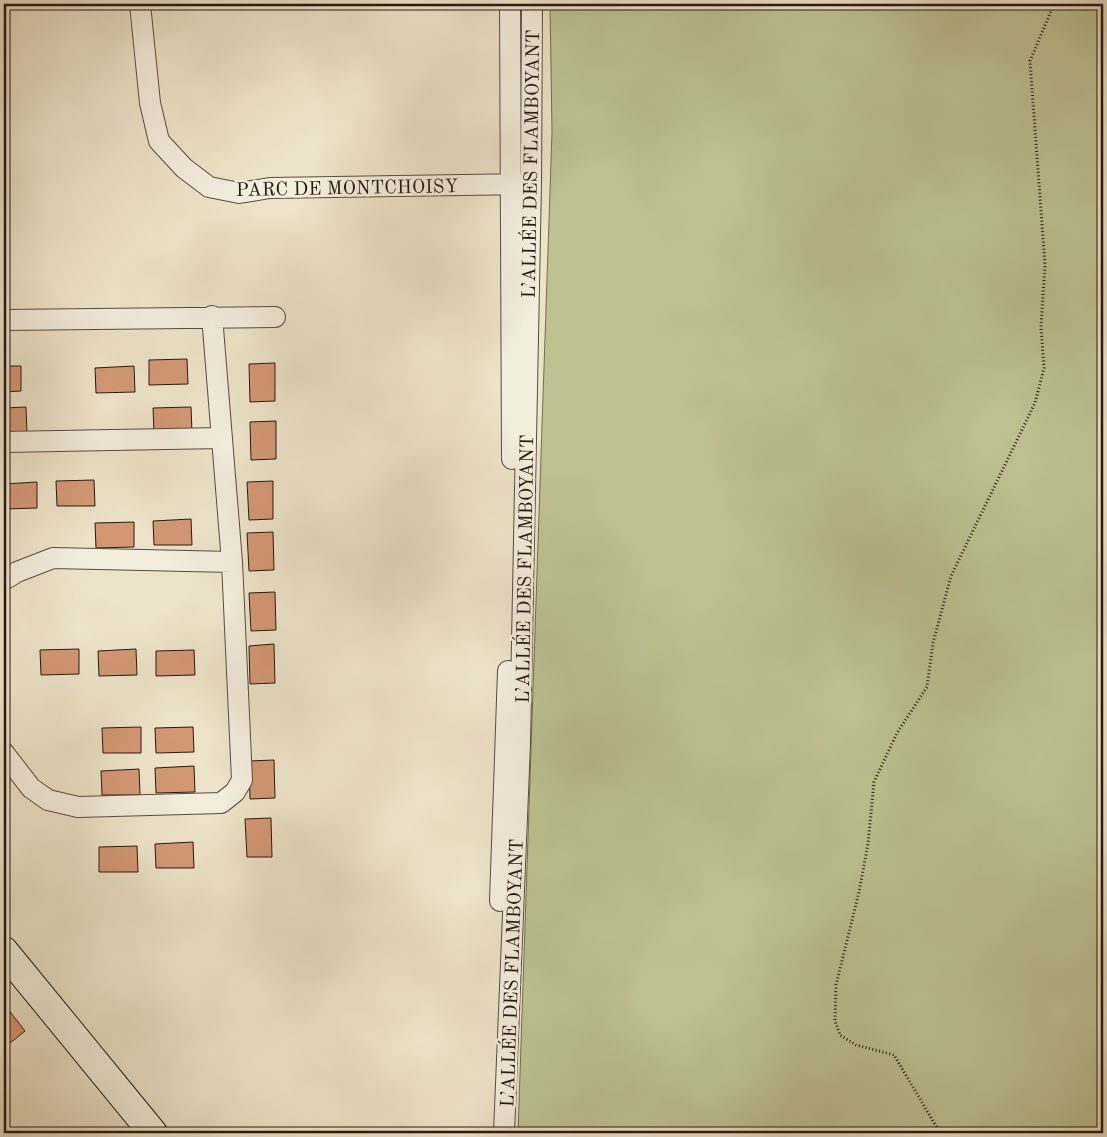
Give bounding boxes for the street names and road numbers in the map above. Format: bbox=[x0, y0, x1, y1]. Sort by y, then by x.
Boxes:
street label: L’ALLÉE DES FLAMBOYANT bbox=[517, 29, 544, 299]
street label: PARC DE MONTCHOISY bbox=[236, 178, 459, 201]
street label: L’ALLÉE DES FLAMBOYANT bbox=[511, 434, 538, 704]
street label: L’ALLÉE DES FLAMBOYANT bbox=[495, 838, 528, 1108]

